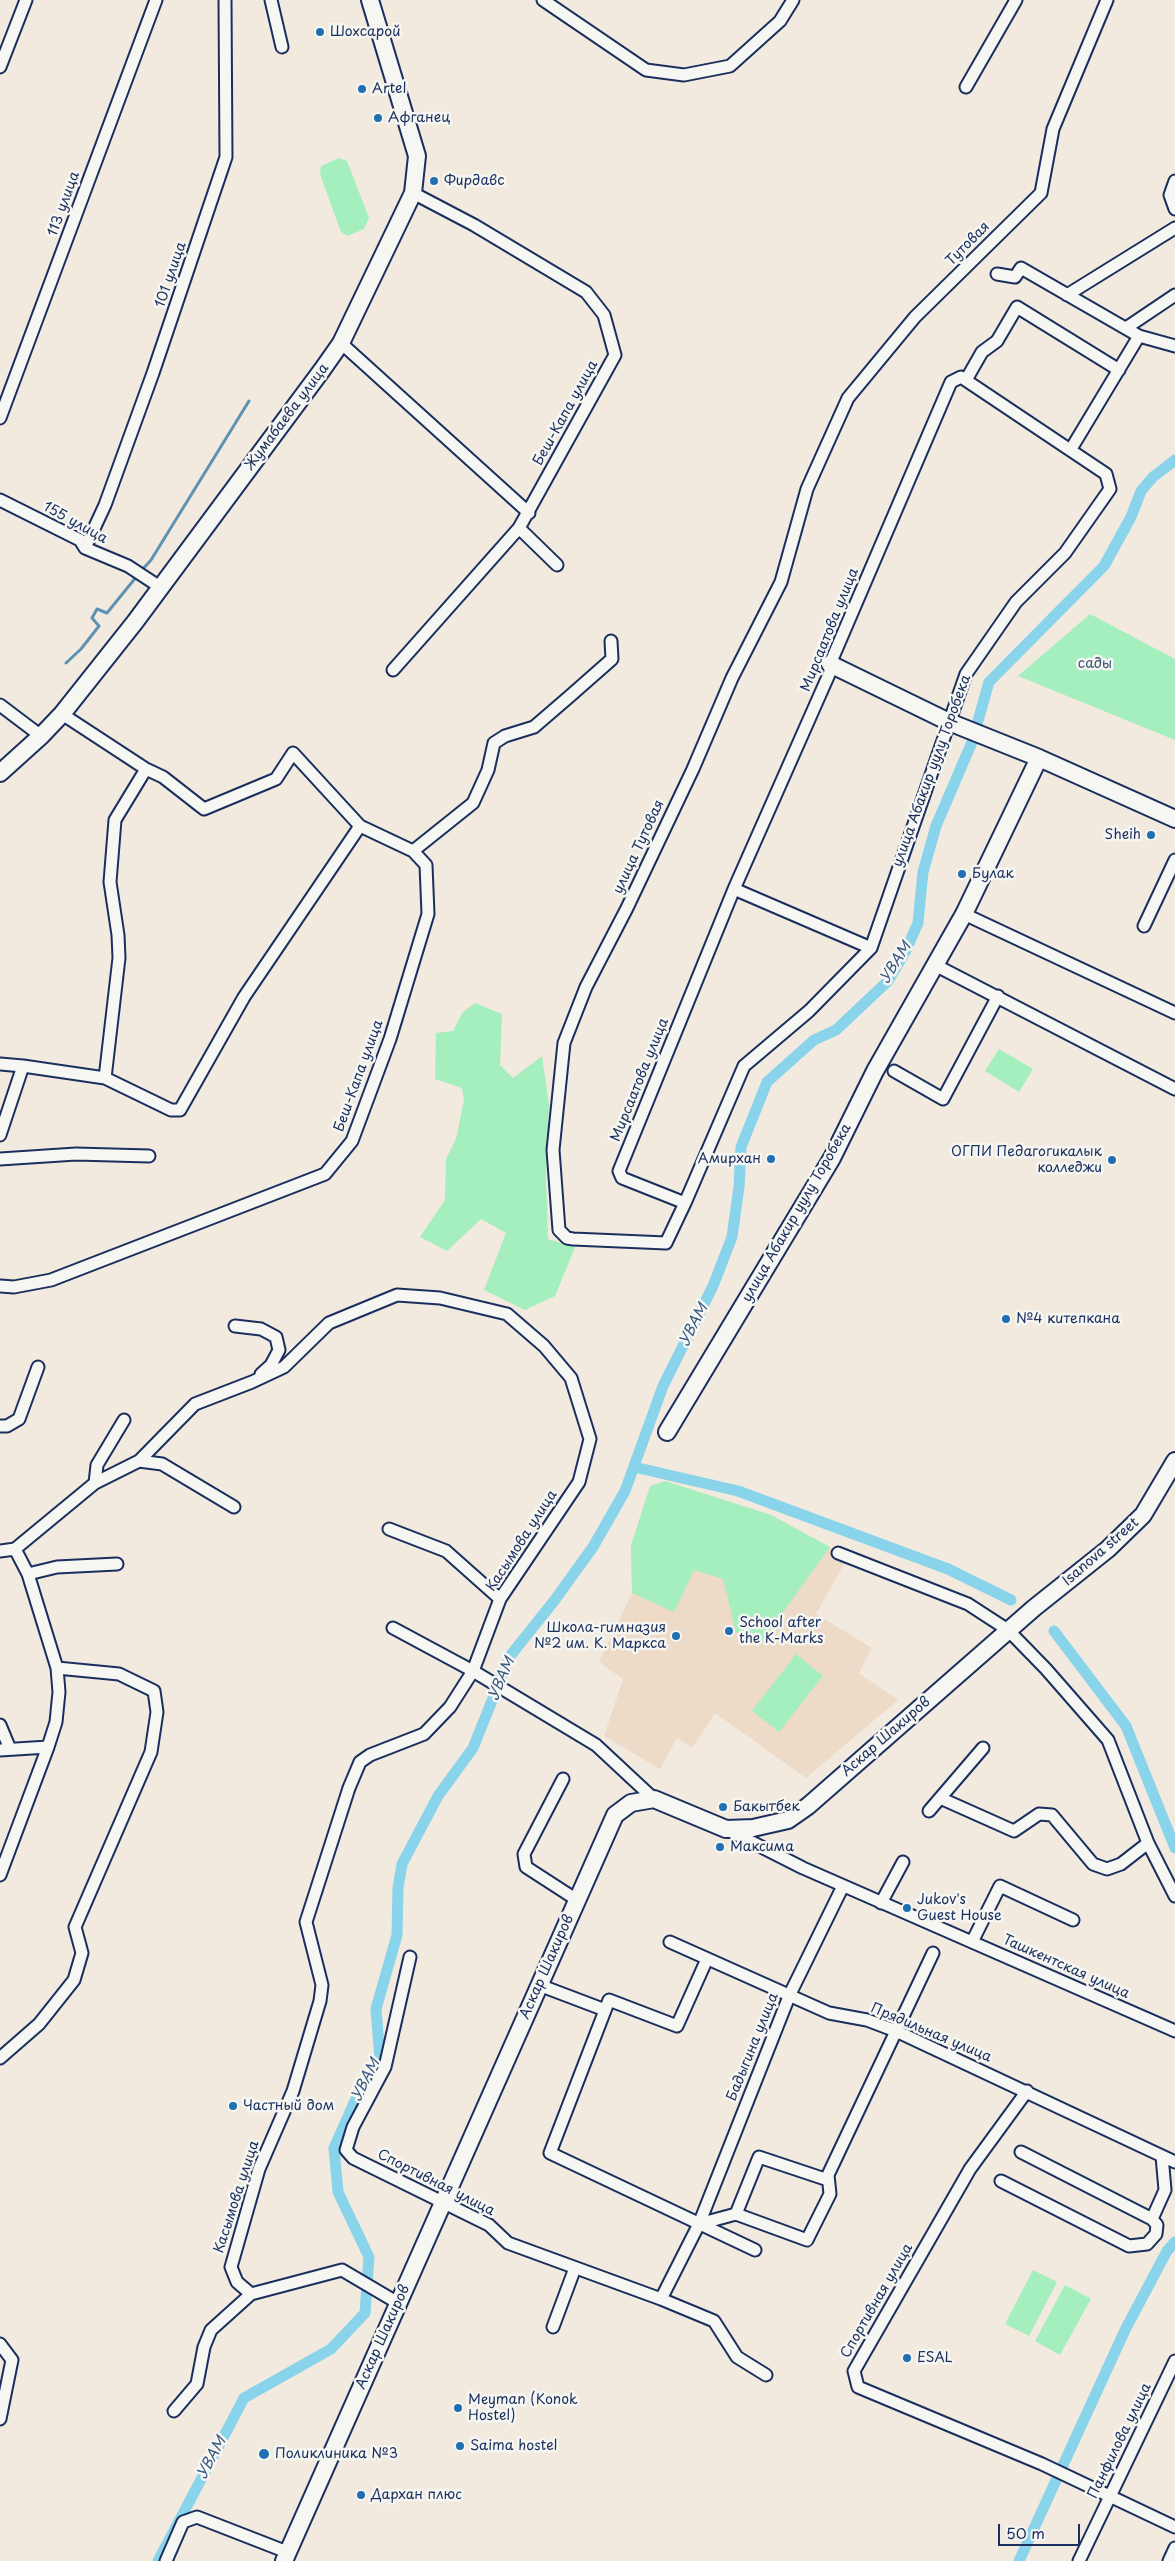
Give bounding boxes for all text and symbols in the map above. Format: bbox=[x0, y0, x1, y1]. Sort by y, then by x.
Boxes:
place label: Шохсарой bbox=[330, 24, 400, 40]
marker: Шохсарой bbox=[314, 26, 326, 38]
place label: Artel bbox=[372, 81, 406, 97]
marker: Artel bbox=[356, 83, 368, 95]
place label: Афганец bbox=[388, 110, 450, 126]
marker: Афганец bbox=[372, 112, 384, 124]
street label: 113 улица bbox=[45, 169, 83, 239]
place label: Фирдавс bbox=[444, 173, 505, 189]
marker: Фирдавс bbox=[428, 175, 440, 187]
street label: Тутовая bbox=[943, 219, 993, 269]
street label: 101 улица bbox=[152, 240, 190, 310]
street label: Беш-Капа улица bbox=[530, 358, 602, 468]
street label: Жумабаева улица bbox=[241, 360, 333, 474]
street label: 155 улица bbox=[40, 498, 110, 548]
street label: Мирсаатова улица bbox=[798, 566, 862, 694]
park label: сады bbox=[1078, 656, 1112, 672]
street label: улица Абакир уулу Торобека bbox=[889, 673, 975, 869]
street label: улица Тутовая bbox=[610, 797, 668, 897]
place label: Sheih bbox=[1105, 827, 1141, 843]
marker: Sheih bbox=[1145, 829, 1157, 841]
place label: Булак bbox=[972, 866, 1014, 882]
marker: Булак bbox=[956, 868, 968, 880]
water label: УВАМ bbox=[876, 939, 916, 987]
street label: Мирсаатова улица bbox=[608, 1016, 672, 1144]
street label: Беш-Капа улица bbox=[331, 1018, 387, 1134]
street label: улица Абакир уулу Торобека bbox=[739, 1121, 855, 1305]
place label: ОГПИ Педагогикалык колледжи bbox=[951, 1144, 1102, 1176]
place label: Амирхан bbox=[698, 1151, 761, 1167]
marker: Амирхан bbox=[765, 1153, 777, 1165]
marker: ОГПИ Педагогикалык колледжи bbox=[1106, 1154, 1118, 1166]
water label: УВАМ bbox=[676, 1301, 712, 1349]
place label: №4 китепкана bbox=[1016, 1311, 1120, 1327]
marker: №4 китепкана bbox=[1000, 1313, 1012, 1325]
street label: Касымова улица bbox=[483, 1487, 561, 1595]
street label: Isanova street bbox=[1060, 1514, 1142, 1590]
place label: School after the K-Marks bbox=[739, 1615, 823, 1648]
place label: Школа-гимназия №2 им. К. Маркса bbox=[534, 1620, 666, 1652]
marker: School after the K-Marks bbox=[723, 1625, 735, 1637]
marker: Школа-гимназия №2 им. К. Маркса bbox=[670, 1630, 682, 1642]
water label: УВАМ bbox=[485, 1655, 519, 1703]
street label: Аскар Шакиров bbox=[838, 1694, 934, 1780]
place label: Бакытбек bbox=[733, 1799, 800, 1815]
marker: Бакытбек bbox=[717, 1801, 729, 1813]
place label: Максима bbox=[730, 1839, 794, 1855]
marker: Максима bbox=[714, 1841, 726, 1853]
place label: Jukov's Guest House bbox=[917, 1892, 1002, 1924]
marker: Jukov's Guest House bbox=[901, 1902, 913, 1914]
street label: Аскар Шакиров bbox=[516, 1912, 578, 2022]
street label: Ташкентская улица bbox=[1000, 1931, 1132, 2003]
street label: Бадыгина улица bbox=[724, 1991, 782, 2103]
street label: Прядильная улица bbox=[868, 2000, 994, 2066]
water label: УВАМ bbox=[348, 2056, 384, 2104]
place label: Частный дом bbox=[243, 2098, 334, 2114]
marker: Частный дом bbox=[227, 2100, 239, 2112]
street label: Касымова улица bbox=[211, 2139, 263, 2255]
street label: Спортивная улица bbox=[375, 2146, 497, 2220]
street label: Спортивная улица bbox=[837, 2241, 917, 2361]
street label: Аскар Шакиров bbox=[352, 2282, 414, 2392]
place label: ESAL bbox=[917, 2350, 953, 2366]
marker: ESAL bbox=[901, 2352, 913, 2364]
street label: Панфилова улица bbox=[1085, 2380, 1155, 2502]
place label: Meyman (Konok Hostel) bbox=[468, 2392, 578, 2424]
marker: Meyman (Konok Hostel) bbox=[452, 2402, 464, 2414]
water label: УВАМ bbox=[194, 2434, 230, 2482]
place label: Saima hostel bbox=[470, 2438, 557, 2454]
marker: Saima hostel bbox=[454, 2440, 466, 2452]
place label: Поликлиника №3 bbox=[275, 2446, 398, 2462]
marker: Поликлиника №3 bbox=[257, 2447, 271, 2461]
place label: Дархан плюс bbox=[371, 2487, 462, 2503]
marker: Дархан плюс bbox=[355, 2489, 367, 2501]
scale bar bbox=[1000, 2514, 1082, 2546]
text: 50 m bbox=[1006, 2521, 1045, 2544]

